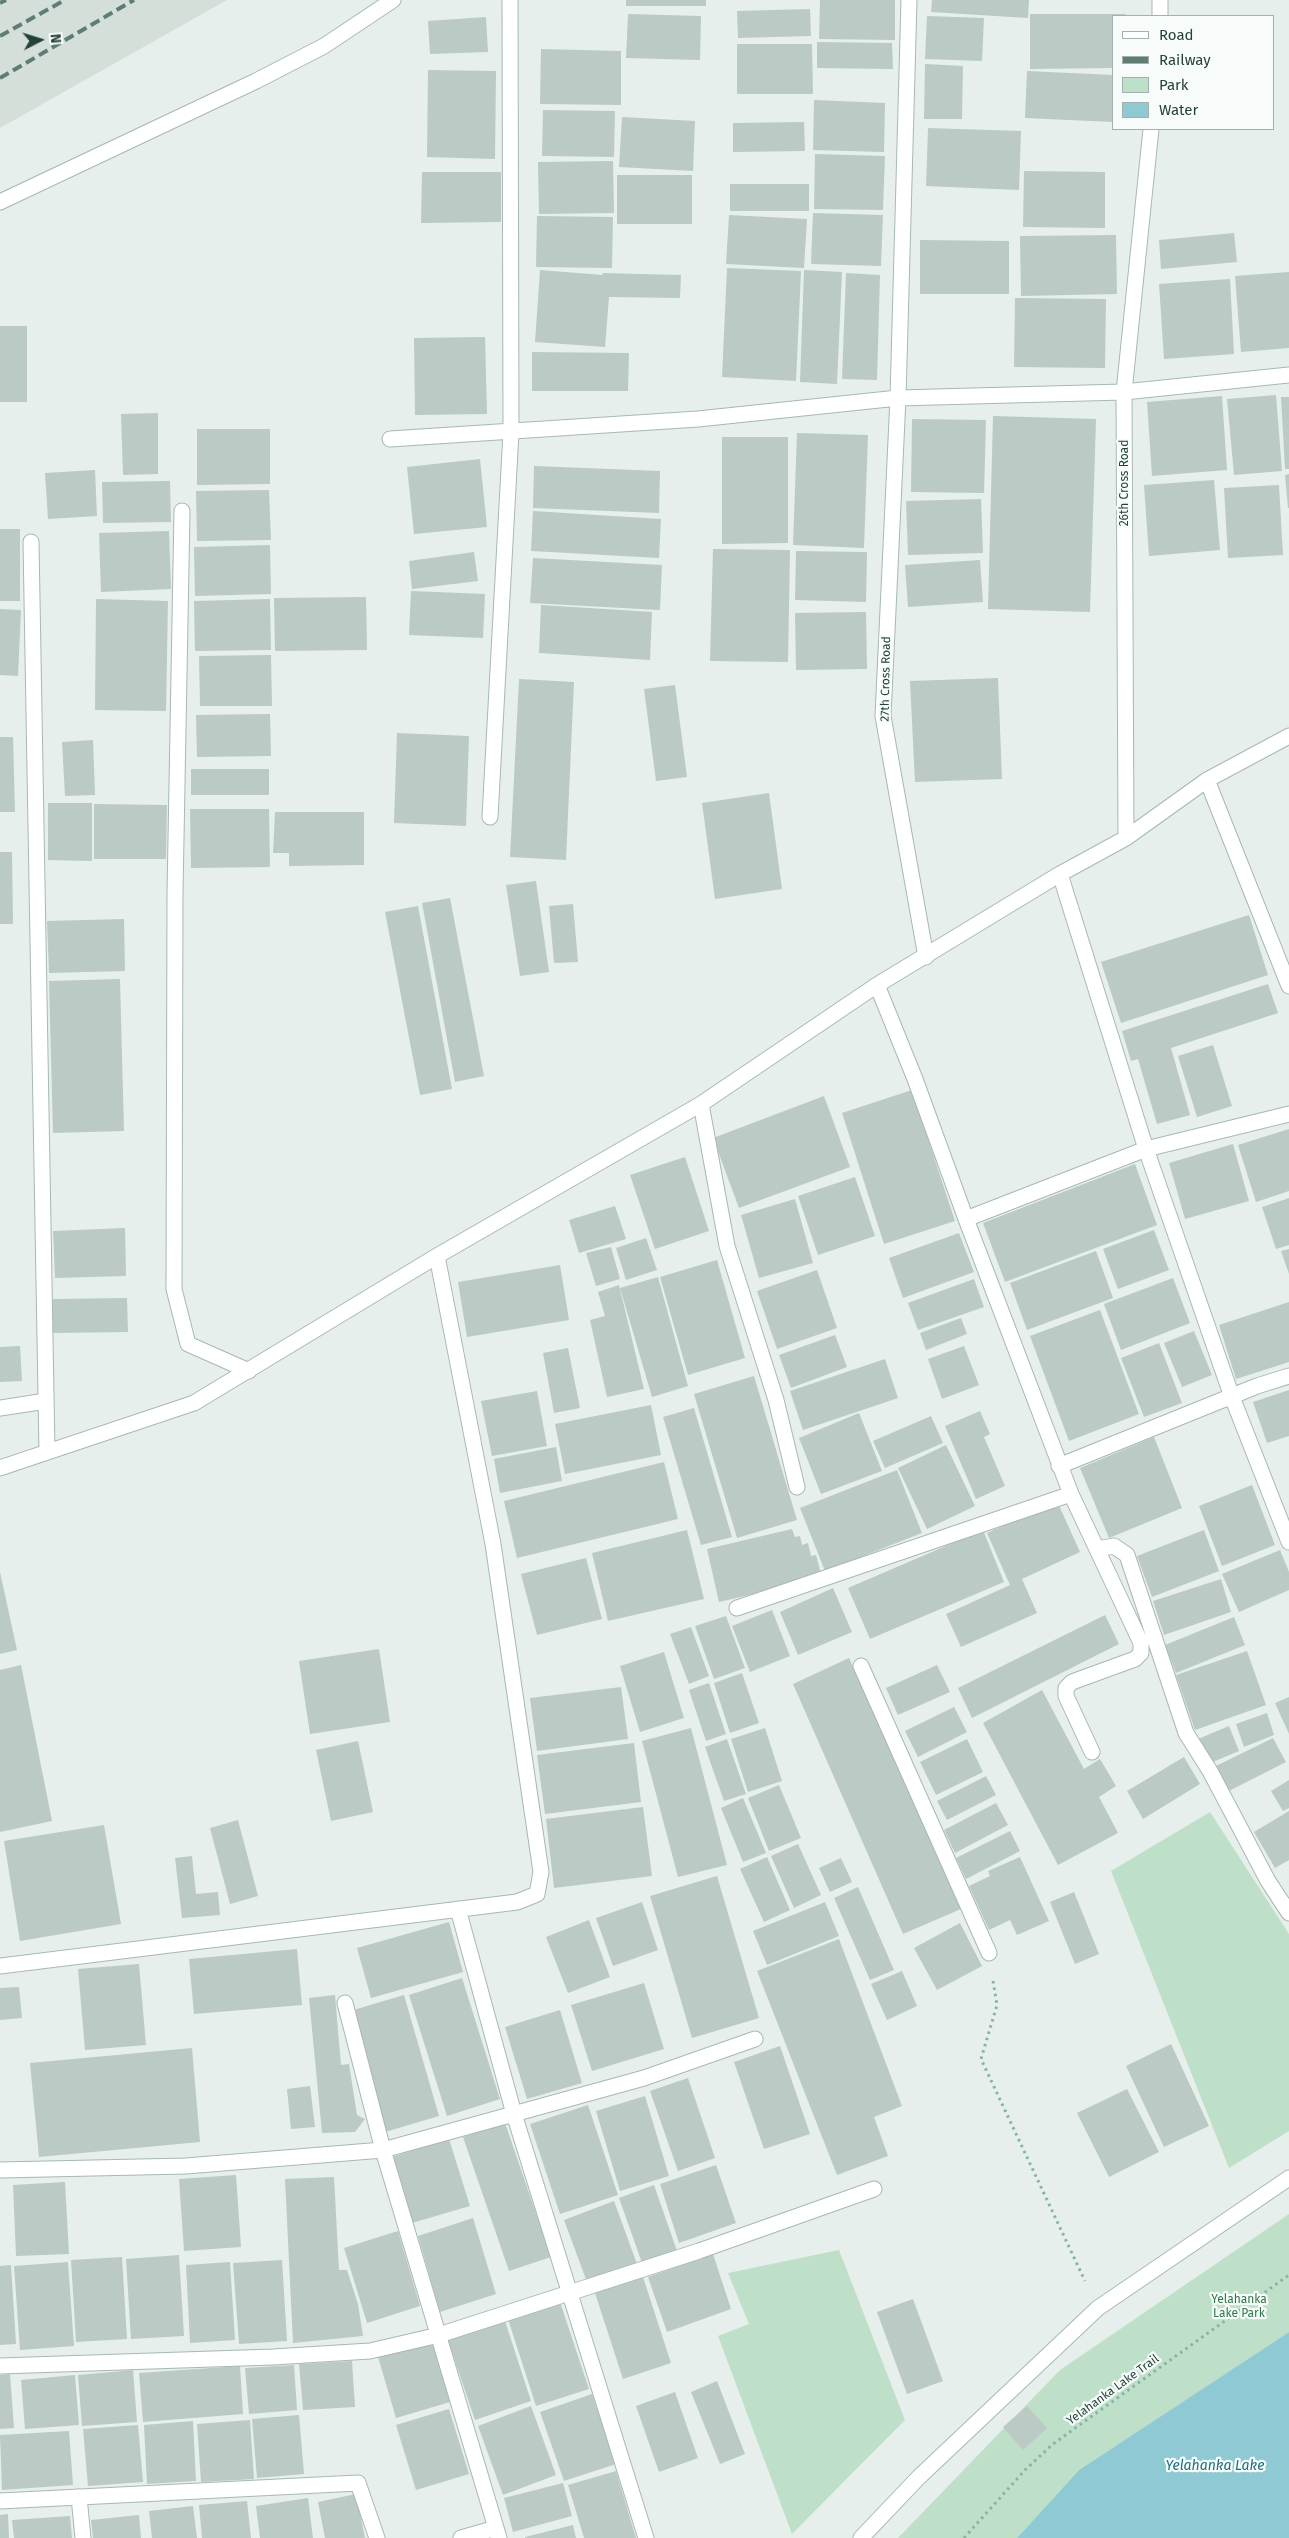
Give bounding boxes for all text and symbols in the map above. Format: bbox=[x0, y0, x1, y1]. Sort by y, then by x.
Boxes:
north arrow bbox=[15, 15, 65, 65]
legend bbox=[1112, 15, 1274, 130]
text: Road bbox=[1159, 26, 1194, 44]
text: N bbox=[47, 33, 64, 44]
text: Railway bbox=[1159, 51, 1211, 69]
text: Park bbox=[1159, 76, 1189, 94]
text: Water bbox=[1159, 101, 1198, 119]
street label: 26th Cross Road bbox=[1118, 440, 1132, 526]
street label: 27th Cross Road bbox=[878, 636, 894, 722]
park label: Yelahanka Lake Park bbox=[1211, 2293, 1267, 2321]
street label: Yelahanka Lake Trail bbox=[1064, 2352, 1162, 2428]
water label: Yelahanka Lake bbox=[1166, 2458, 1264, 2474]

